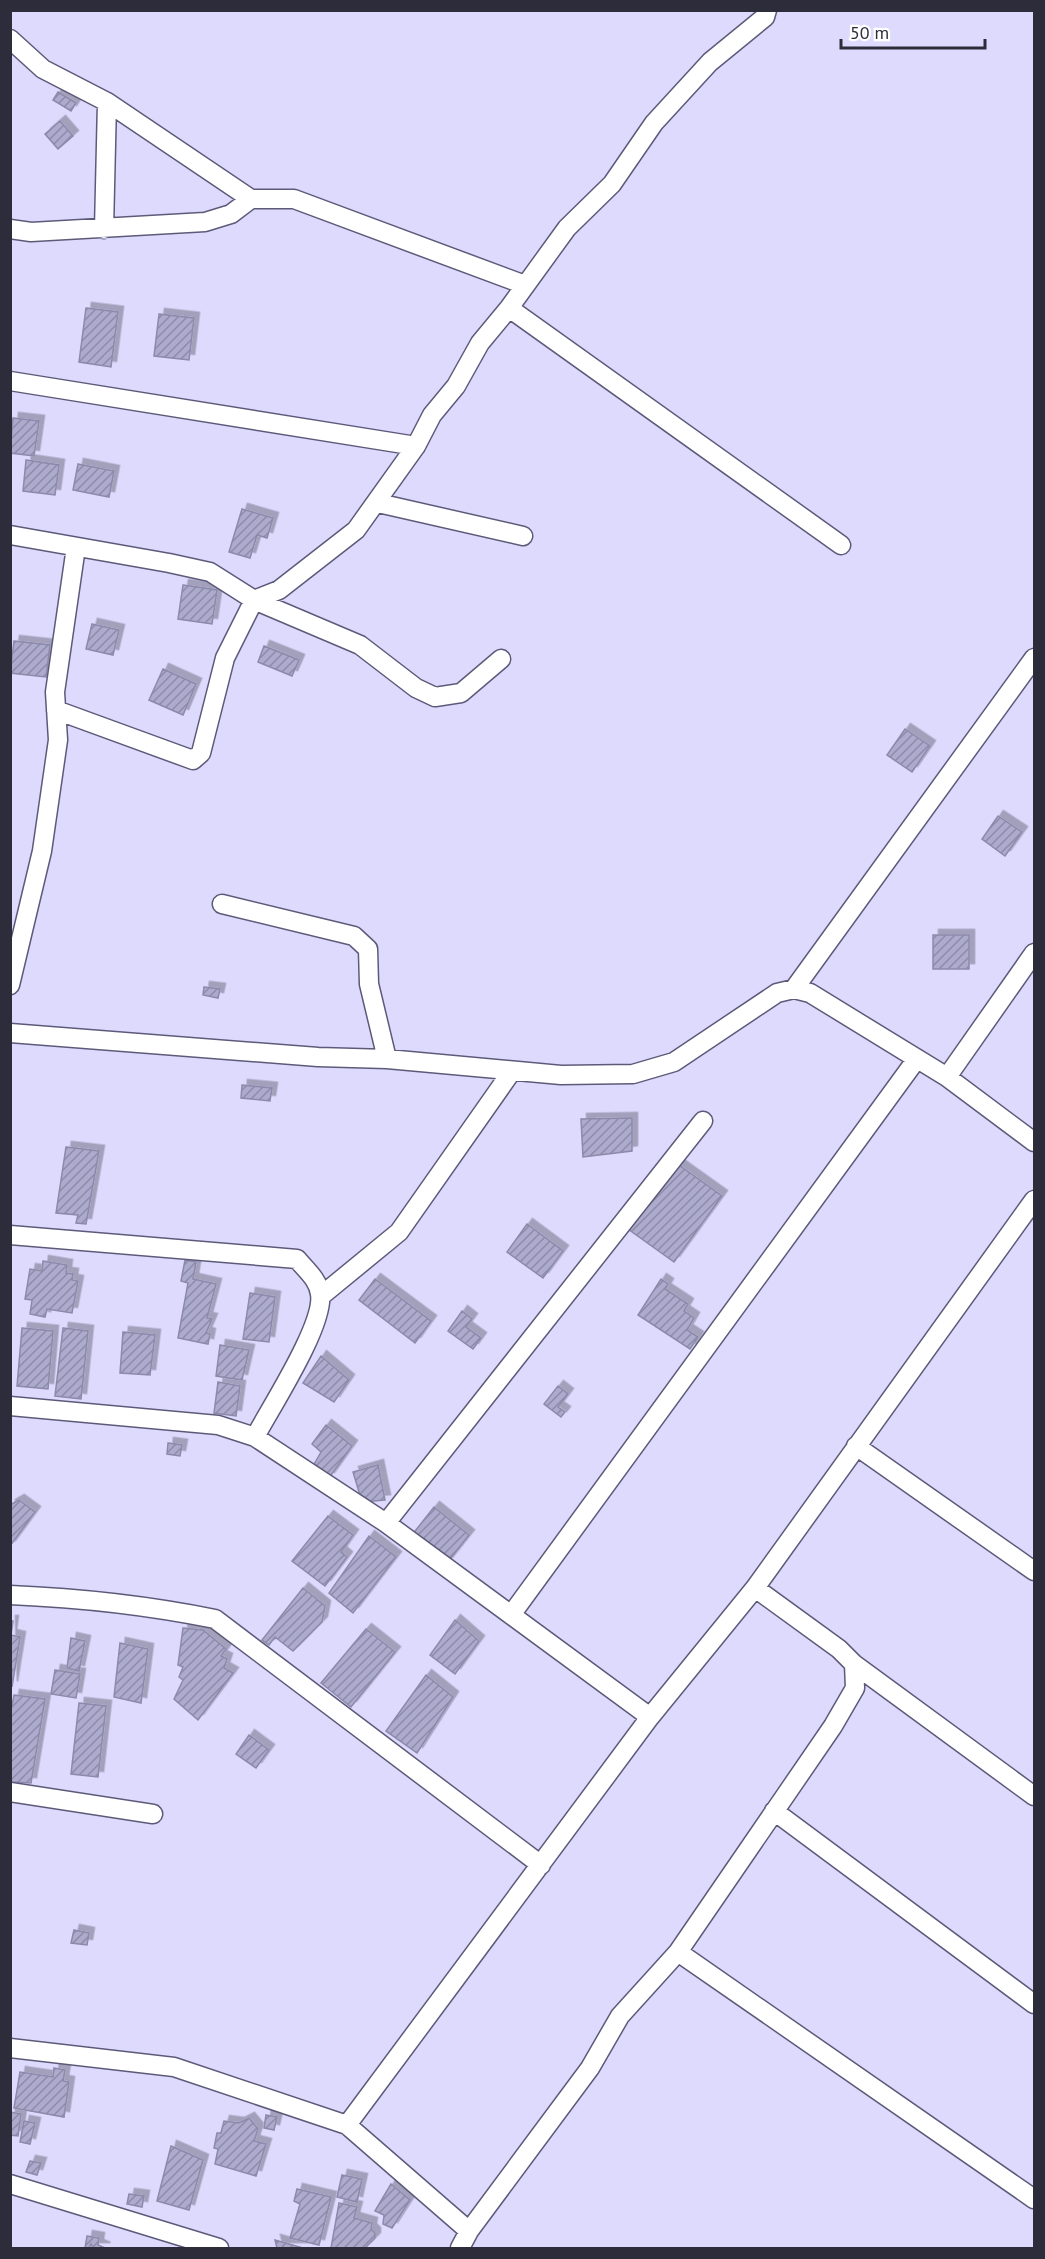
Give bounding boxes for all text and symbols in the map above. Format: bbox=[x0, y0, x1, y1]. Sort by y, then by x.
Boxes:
scale bar bbox=[841, 12, 985, 50]
text: 50 m bbox=[850, 21, 889, 44]

